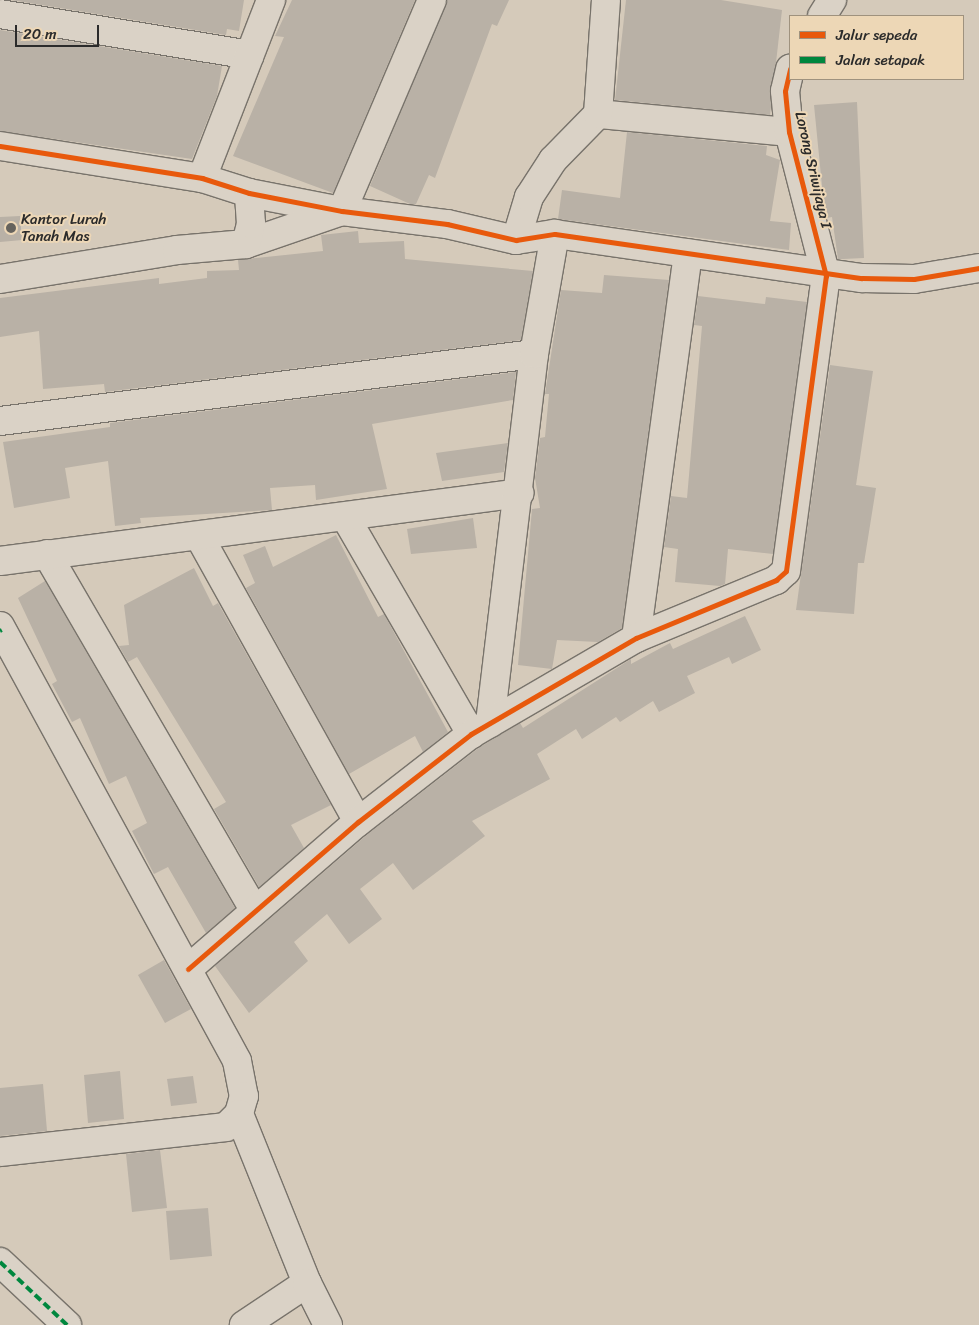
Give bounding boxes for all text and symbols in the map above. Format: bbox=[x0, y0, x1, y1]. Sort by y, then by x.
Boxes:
scale bar bbox=[18, 15, 101, 47]
legend bbox=[789, 15, 964, 80]
text: 20 m bbox=[23, 21, 57, 47]
text: Jalur sepeda bbox=[836, 22, 917, 48]
text: Jalan setapak bbox=[836, 47, 925, 73]
street label: Lorong Sriwijaya I bbox=[791, 110, 835, 230]
place label: Kantor Lurah Tanah Mas bbox=[21, 210, 106, 245]
marker: Kantor Lurah Tanah Mas bbox=[5, 222, 17, 234]

